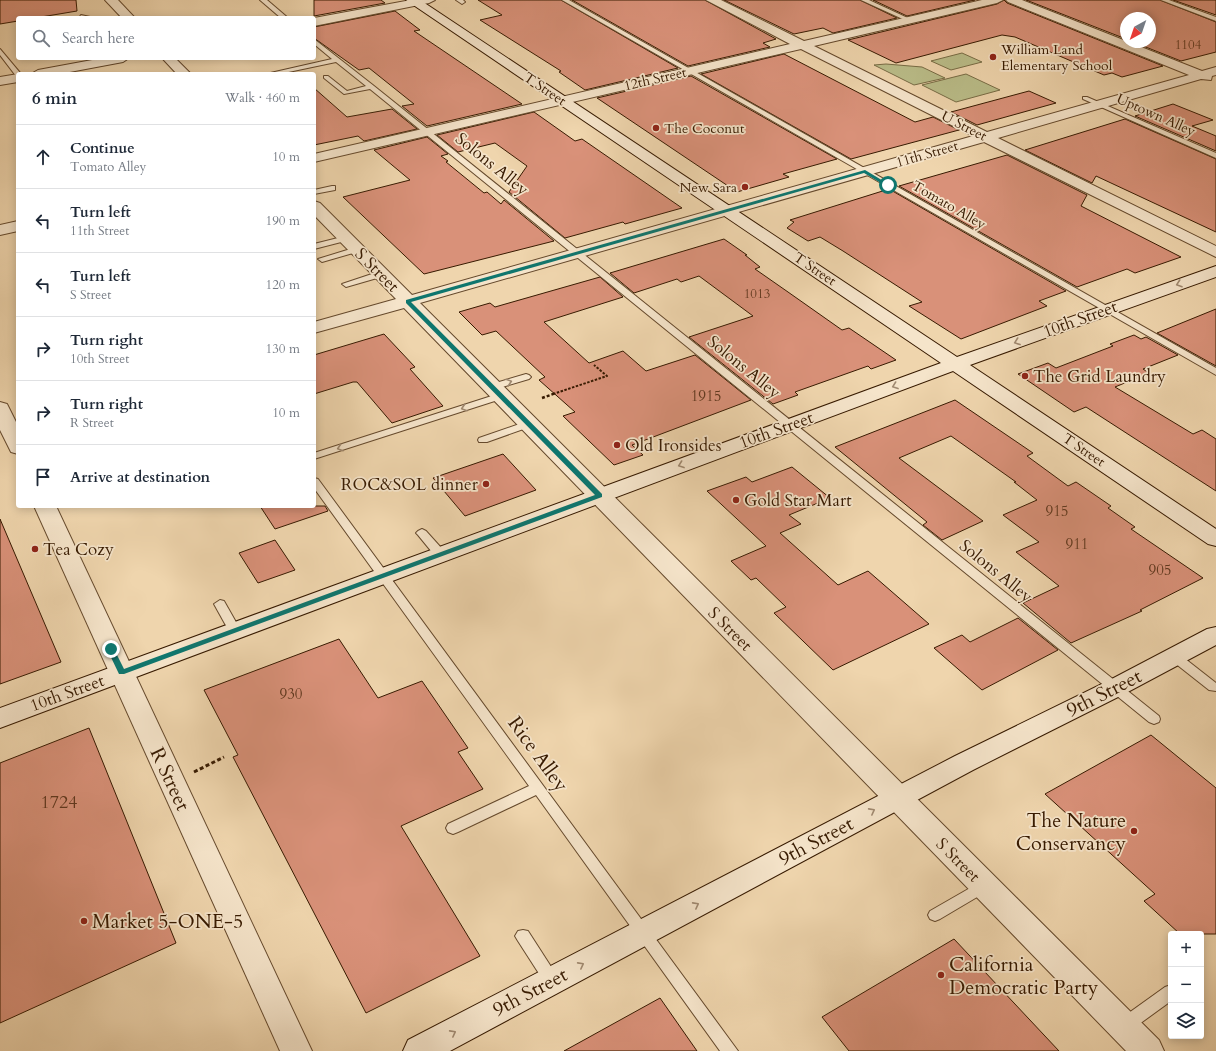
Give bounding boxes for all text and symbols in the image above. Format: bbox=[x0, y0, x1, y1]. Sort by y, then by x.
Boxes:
north arrow bbox=[1120, 12, 1156, 48]
search box bbox=[16, 16, 316, 60]
icon: search bbox=[30, 27, 52, 49]
text: Search here bbox=[62, 28, 135, 48]
house number: 1104 bbox=[1175, 36, 1202, 54]
place label: William Land Elementary School bbox=[1000, 40, 1113, 75]
marker: William Land Elementary School bbox=[988, 52, 998, 62]
street label: 12th Street bbox=[622, 62, 689, 95]
street label: T Street bbox=[520, 68, 571, 111]
text: 6 min bbox=[32, 87, 77, 110]
text: Walk · 460 m bbox=[225, 89, 300, 107]
street label: Uptown Alley bbox=[1113, 89, 1199, 141]
street label: U Street bbox=[938, 106, 991, 146]
place label: The Coconut bbox=[664, 119, 745, 138]
marker: The Coconut bbox=[651, 123, 661, 133]
street label: Solons Alley bbox=[450, 127, 534, 201]
street label: 11th Street bbox=[894, 136, 961, 172]
text: Continue bbox=[70, 138, 135, 158]
icon: ahead bbox=[32, 146, 54, 168]
text: 10 m bbox=[272, 148, 300, 166]
text: Tomato Alley bbox=[70, 158, 146, 176]
route start bbox=[879, 176, 897, 194]
street label: Tomato Alley bbox=[909, 176, 990, 234]
place label: New Sara bbox=[679, 178, 737, 197]
marker: New Sara bbox=[740, 182, 750, 192]
text: Turn left bbox=[70, 202, 131, 222]
icon: left bbox=[32, 210, 54, 232]
text: 190 m bbox=[266, 212, 300, 230]
text: 11th Street bbox=[70, 222, 129, 240]
street label: S Street bbox=[350, 243, 405, 298]
street label: T Street bbox=[790, 248, 841, 291]
text: Turn left bbox=[70, 266, 131, 286]
icon: left bbox=[32, 274, 54, 296]
text: 120 m bbox=[266, 276, 300, 294]
one-way arrow bbox=[1176, 279, 1183, 288]
house number: 1013 bbox=[744, 285, 770, 303]
text: S Street bbox=[70, 286, 111, 304]
street label: 10th Street bbox=[1040, 295, 1121, 343]
text: Turn right bbox=[70, 330, 143, 350]
street label: Solons Alley bbox=[702, 330, 786, 404]
one-way arrow bbox=[1014, 337, 1021, 345]
icon: right bbox=[32, 338, 54, 360]
text: 130 m bbox=[266, 340, 300, 358]
text: 10th Street bbox=[70, 350, 129, 368]
place label: The Grid Laundry bbox=[1033, 365, 1166, 388]
marker: The Grid Laundry bbox=[1020, 371, 1030, 381]
one-way arrow bbox=[505, 378, 512, 387]
one-way arrow bbox=[892, 382, 899, 390]
house number: 1915 bbox=[691, 386, 721, 406]
text: Turn right bbox=[70, 394, 143, 414]
icon: right bbox=[32, 402, 54, 424]
one-way arrow bbox=[461, 403, 468, 412]
text: 10 m bbox=[272, 404, 300, 422]
street label: 10th Street bbox=[736, 406, 817, 454]
text: R Street bbox=[70, 414, 114, 432]
street label: T Street bbox=[1059, 429, 1110, 472]
place label: Old Ironsides bbox=[625, 434, 722, 457]
marker: Old Ironsides bbox=[612, 440, 622, 450]
one-way arrow bbox=[337, 443, 344, 452]
one-way arrow bbox=[678, 461, 685, 469]
icon: arrive bbox=[32, 466, 54, 488]
text: Arrive at destination bbox=[70, 467, 210, 487]
place label: ROC&SOL dinner bbox=[341, 473, 479, 496]
marker: ROC&SOL dinner bbox=[481, 479, 491, 489]
place label: Gold Star Mart bbox=[744, 489, 852, 512]
marker: Gold Star Mart bbox=[731, 495, 741, 505]
house number: 915 bbox=[1045, 501, 1069, 521]
street label: Solons Alley bbox=[954, 534, 1038, 608]
house number: 911 bbox=[1065, 534, 1089, 554]
place label: Tea Cozy bbox=[43, 538, 114, 561]
marker: Tea Cozy bbox=[30, 544, 40, 554]
house number: 905 bbox=[1148, 560, 1172, 580]
street label: S Street bbox=[703, 602, 758, 657]
route end bbox=[102, 640, 120, 658]
street label: 9th Street bbox=[1062, 662, 1147, 723]
street label: 10th Street bbox=[27, 669, 108, 717]
house number: 930 bbox=[279, 684, 303, 704]
street label: Rice Alley bbox=[501, 711, 575, 798]
street label: R Street bbox=[144, 743, 197, 816]
house number: 1724 bbox=[41, 790, 77, 815]
place label: The Nature Conservancy bbox=[1016, 807, 1126, 857]
one-way arrow bbox=[868, 808, 875, 816]
street label: 9th Street bbox=[774, 810, 859, 872]
marker: The Nature Conservancy bbox=[1129, 826, 1139, 836]
street label: S Street bbox=[931, 833, 986, 888]
one-way arrow bbox=[691, 902, 699, 909]
place label: Market 5-ONE-5 bbox=[92, 908, 243, 935]
marker: Market 5-ONE-5 bbox=[79, 916, 89, 926]
map controls bbox=[1168, 931, 1204, 1039]
button: + bbox=[1168, 931, 1204, 967]
place label: California Democratic Party bbox=[949, 951, 1099, 1001]
street label: 9th Street bbox=[488, 961, 573, 1023]
one-way arrow bbox=[577, 963, 584, 970]
button: − bbox=[1168, 967, 1204, 1003]
marker: California Democratic Party bbox=[936, 970, 946, 980]
button: layers bbox=[1168, 1003, 1204, 1039]
one-way arrow bbox=[449, 1030, 457, 1037]

